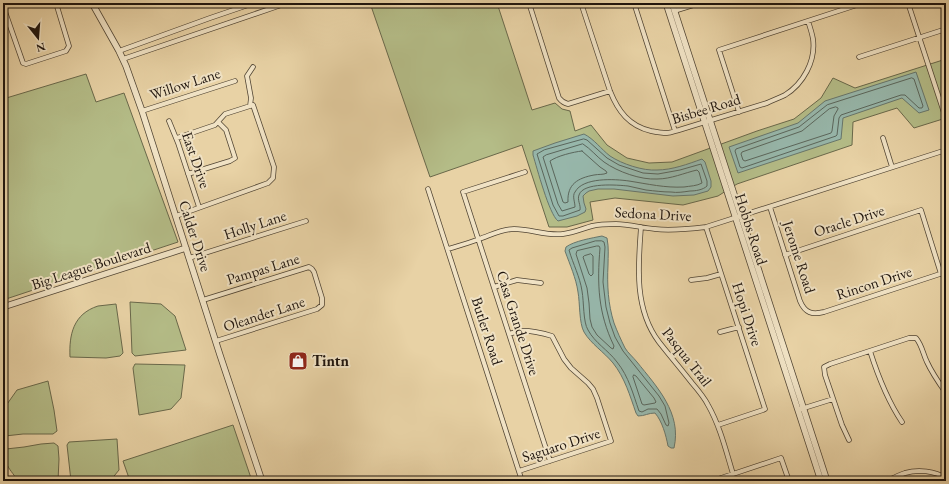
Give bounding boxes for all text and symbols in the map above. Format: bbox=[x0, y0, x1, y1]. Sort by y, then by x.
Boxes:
north arrow bbox=[18, 18, 58, 58]
text: N bbox=[35, 40, 47, 56]
street label: Willow Lane bbox=[147, 63, 223, 104]
street label: Bisbee Road bbox=[669, 89, 743, 128]
street label: East Drive bbox=[178, 129, 215, 191]
street label: Hobbs Road bbox=[731, 191, 772, 267]
street label: Calder Drive bbox=[175, 198, 216, 274]
street label: Oracle Drive bbox=[811, 200, 887, 241]
street label: Sedona Drive bbox=[614, 202, 692, 225]
street label: Holly Lane bbox=[221, 205, 289, 244]
street label: Jerome Road bbox=[778, 216, 820, 296]
street label: Big League Boulevard bbox=[29, 237, 153, 294]
street label: Pampas Lane bbox=[224, 248, 302, 289]
street label: Rincon Drive bbox=[834, 261, 914, 304]
street label: Casa Grande Drive bbox=[493, 268, 544, 378]
street label: Hopi Drive bbox=[728, 279, 767, 348]
street label: Oleander Lane bbox=[221, 291, 307, 336]
street label: Butler Road bbox=[468, 294, 507, 368]
street label: Pasqua Trail bbox=[658, 323, 717, 390]
shop icon: Tintn bbox=[287, 350, 309, 372]
place label: Tintn bbox=[312, 351, 349, 370]
street label: Saguaro Drive bbox=[519, 423, 602, 466]

